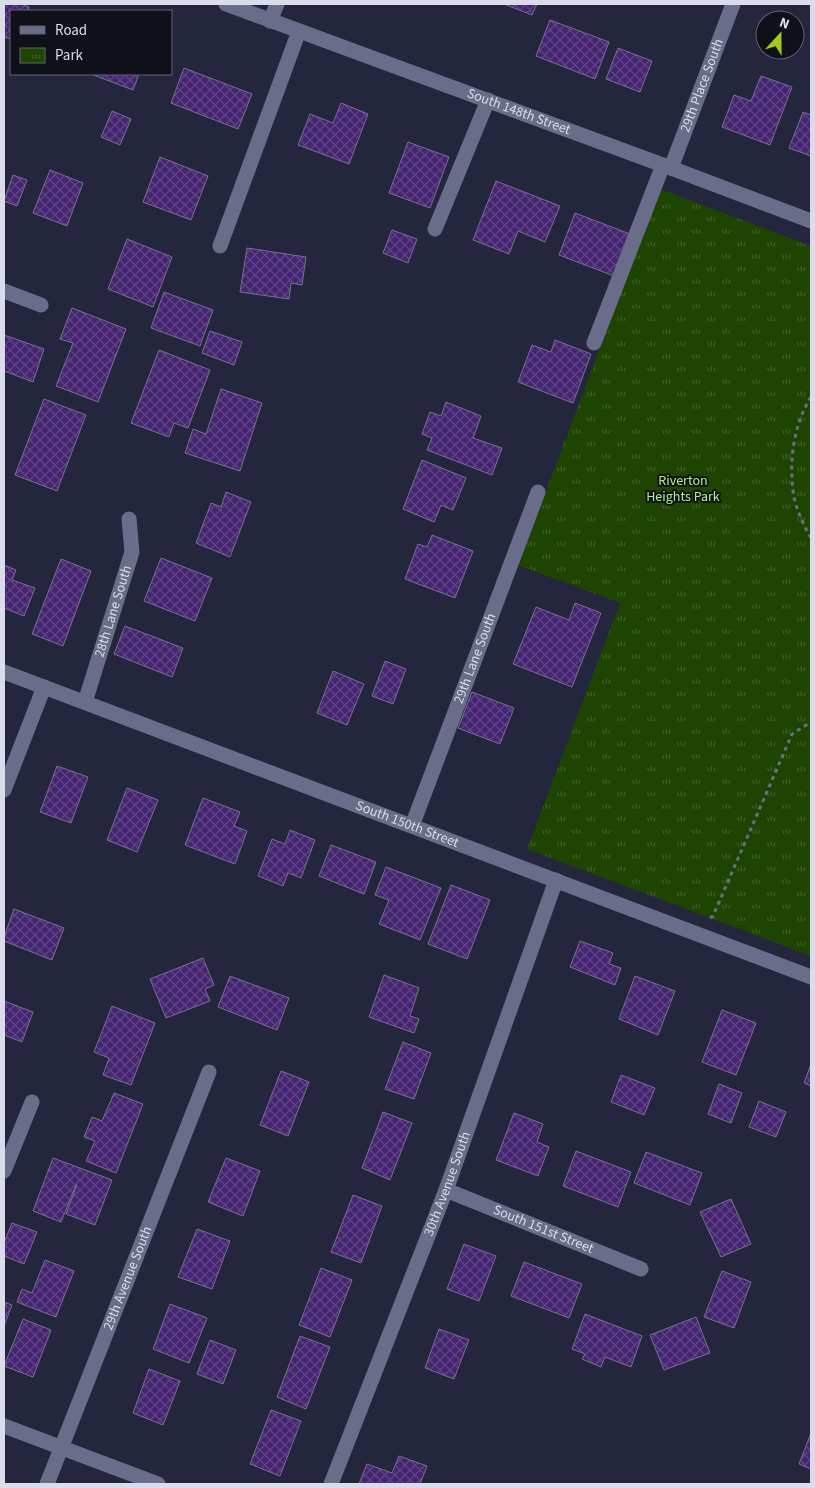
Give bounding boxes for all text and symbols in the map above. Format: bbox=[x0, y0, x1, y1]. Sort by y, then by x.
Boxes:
legend bbox=[10, 10, 172, 75]
north arrow bbox=[755, 10, 805, 60]
text: N bbox=[776, 13, 792, 35]
text: Road bbox=[55, 20, 87, 41]
street label: 29th Place South bbox=[675, 36, 729, 135]
text: Park bbox=[55, 45, 84, 66]
street label: South 148th Street bbox=[464, 84, 574, 140]
park label: Riverton Heights Park bbox=[646, 471, 720, 507]
street label: 28th Lane South bbox=[90, 563, 137, 660]
street label: 29th Lane South bbox=[449, 610, 501, 707]
street label: South 150th Street bbox=[353, 796, 462, 853]
street label: 30th Avenue South bbox=[419, 1129, 476, 1239]
street label: South 151st Street bbox=[490, 1200, 597, 1259]
street label: 29th Avenue South bbox=[98, 1223, 157, 1333]

